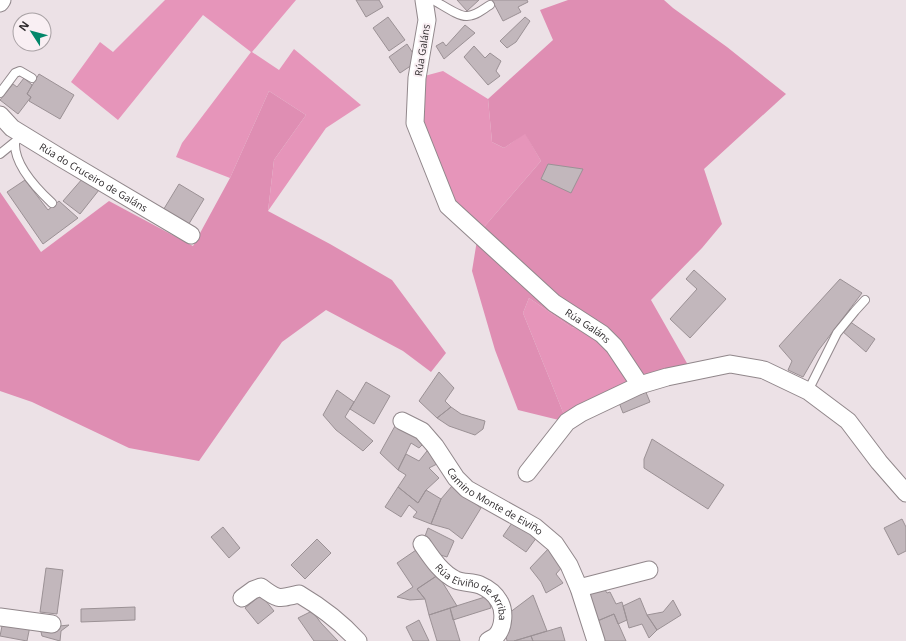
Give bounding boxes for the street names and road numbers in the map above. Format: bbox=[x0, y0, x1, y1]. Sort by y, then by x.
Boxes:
street label: Rúa Galáns bbox=[411, 23, 433, 77]
street label: Rúa do Cruceiro de Galáns bbox=[37, 140, 151, 215]
street label: Rúa Galáns bbox=[563, 305, 614, 346]
street label: Camino Monte de Eiviño bbox=[444, 465, 546, 538]
street label: Rúa Eiviño de Arriba bbox=[432, 560, 510, 621]

